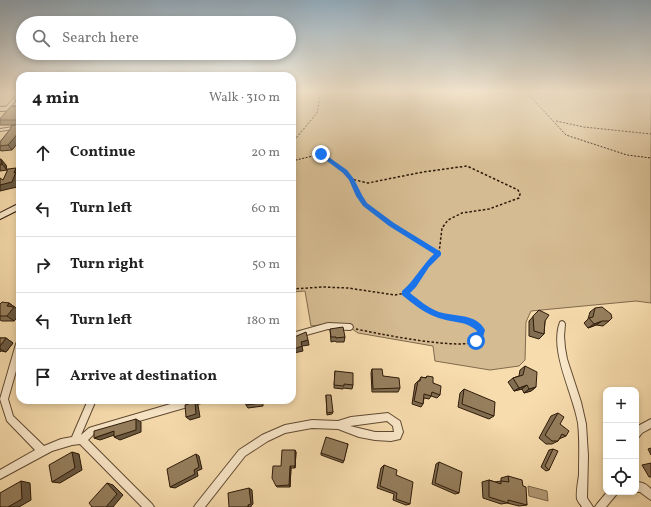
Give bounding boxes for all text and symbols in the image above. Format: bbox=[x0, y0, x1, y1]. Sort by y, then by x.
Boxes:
search box bbox=[16, 16, 296, 60]
icon: search bbox=[30, 27, 52, 49]
text: Search here bbox=[62, 28, 139, 49]
text: 4 min bbox=[32, 87, 79, 110]
text: Walk · 310 m bbox=[209, 89, 280, 107]
icon: ahead bbox=[32, 142, 54, 164]
text: Continue bbox=[70, 142, 135, 163]
text: 20 m bbox=[251, 144, 280, 162]
route end bbox=[312, 145, 330, 163]
icon: left bbox=[32, 198, 54, 220]
text: Turn left bbox=[70, 198, 132, 219]
text: 60 m bbox=[252, 200, 280, 218]
icon: right bbox=[32, 254, 54, 276]
text: Turn right bbox=[70, 254, 144, 275]
text: 50 m bbox=[252, 256, 280, 274]
icon: left bbox=[32, 310, 54, 332]
text: Turn left bbox=[70, 310, 132, 331]
text: 180 m bbox=[246, 312, 280, 330]
route start bbox=[467, 332, 485, 350]
icon: arrive bbox=[32, 366, 54, 388]
text: Arrive at destination bbox=[70, 366, 217, 387]
map controls bbox=[603, 387, 639, 495]
button: + bbox=[603, 387, 639, 423]
button: − bbox=[603, 423, 639, 459]
button: locate bbox=[603, 459, 639, 495]

